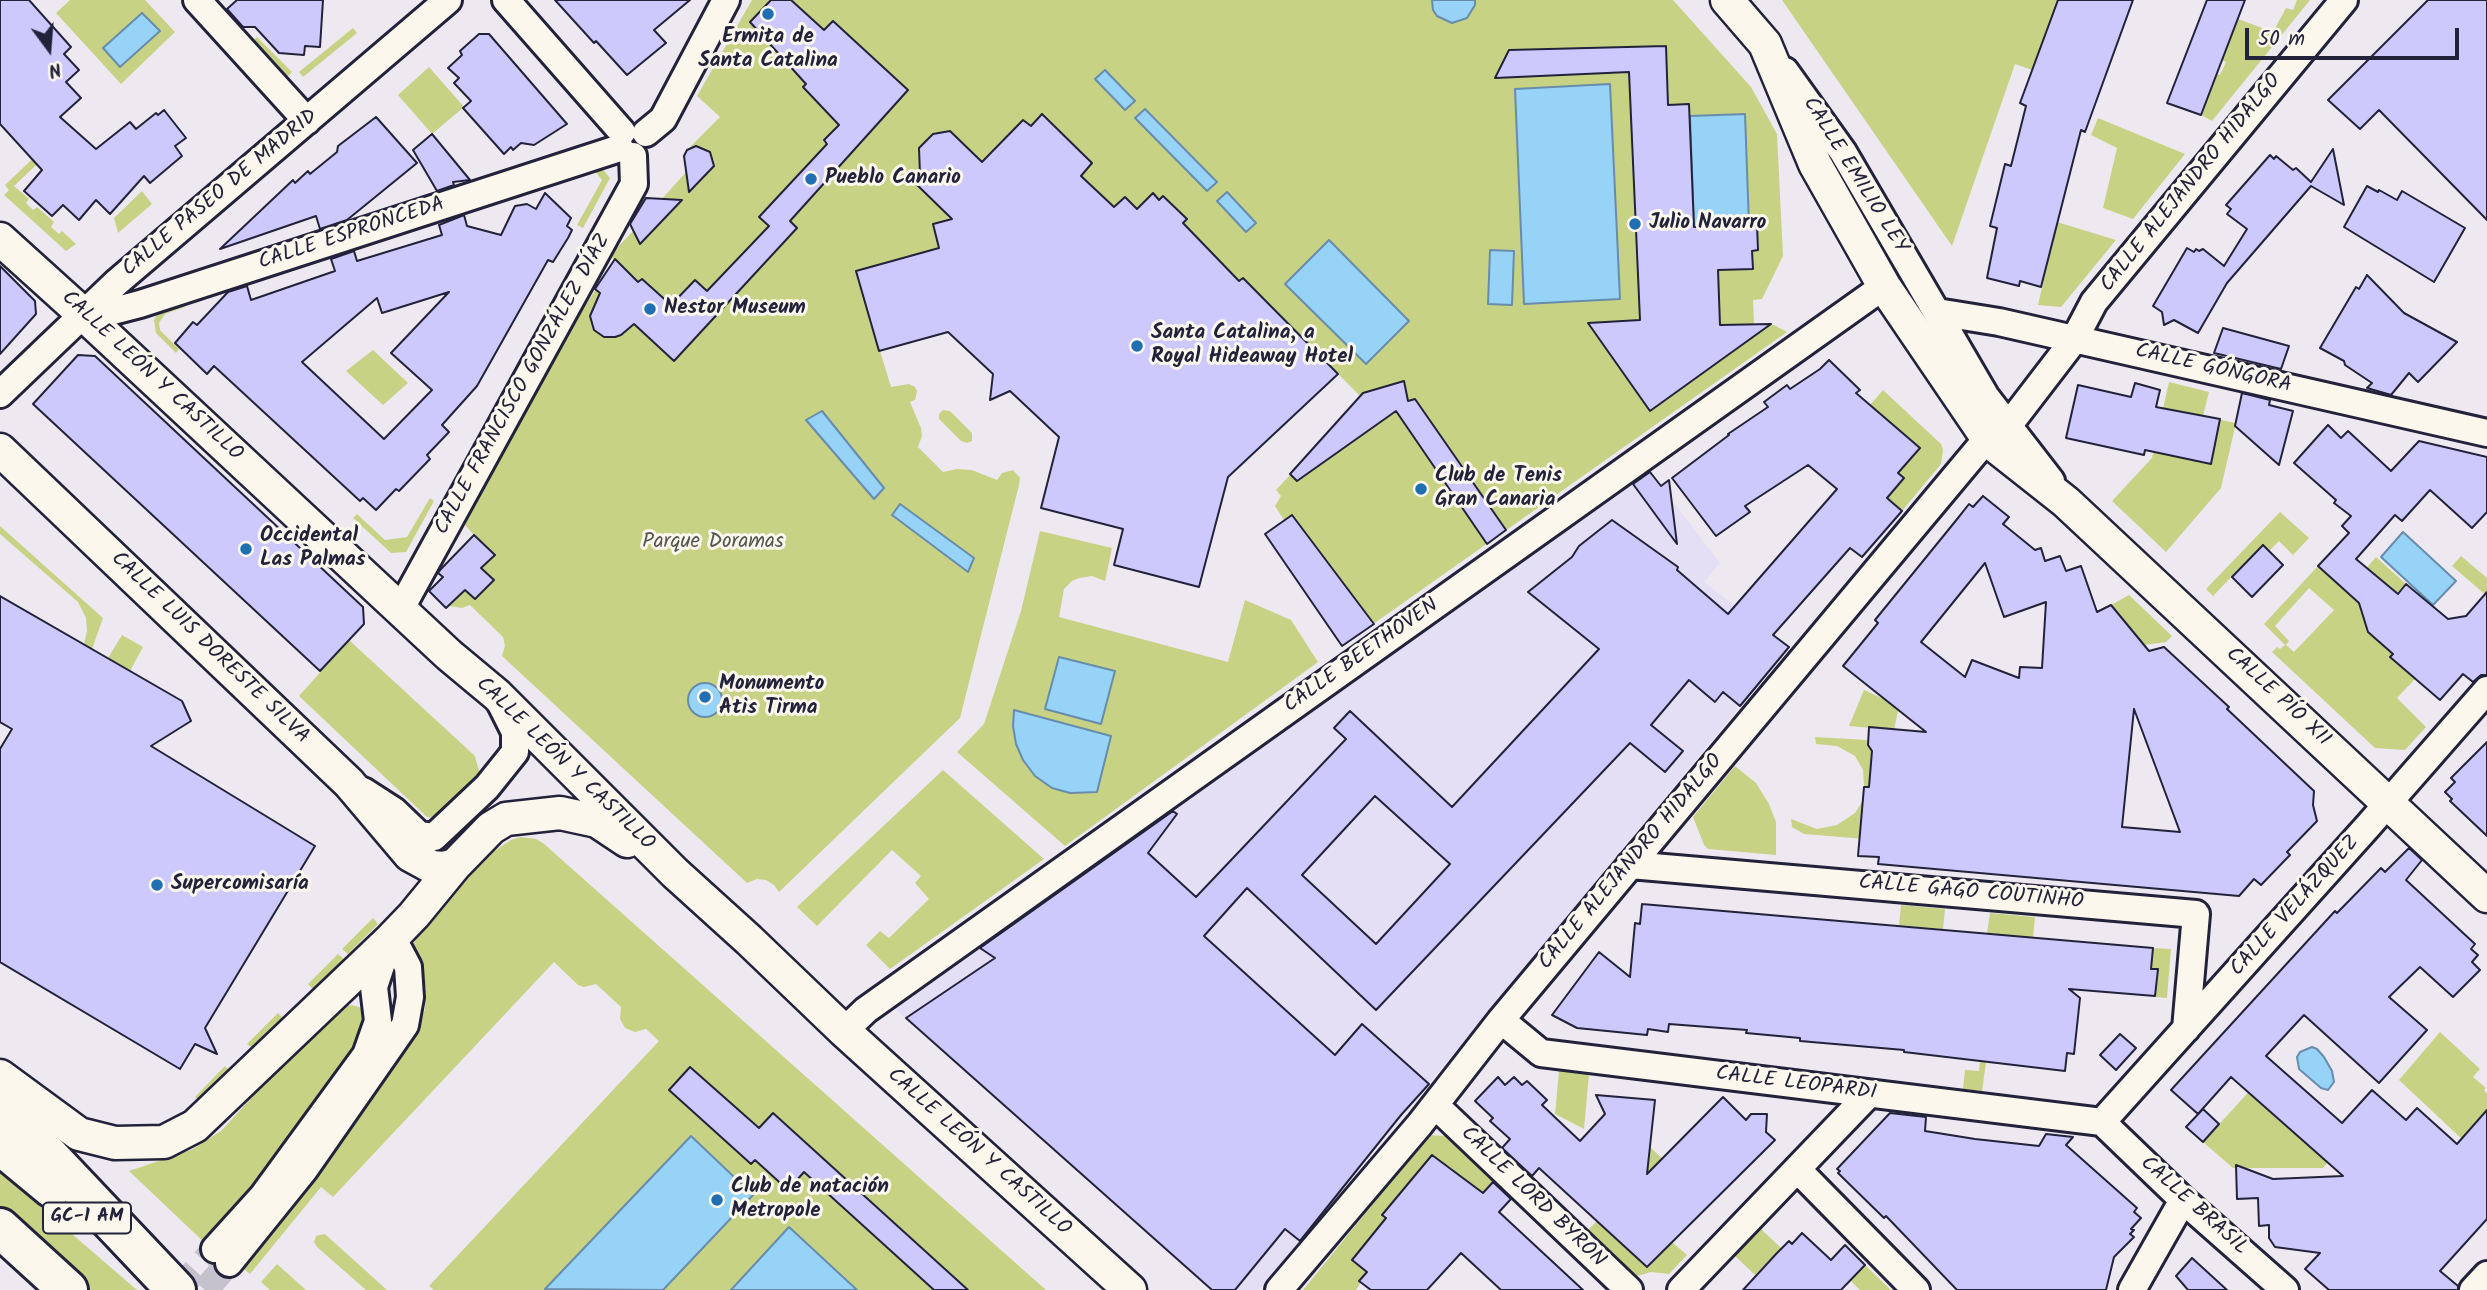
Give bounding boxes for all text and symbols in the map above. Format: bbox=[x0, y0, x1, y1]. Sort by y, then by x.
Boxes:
marker: Ermita de Santa Catalina bbox=[760, 6, 776, 22]
north arrow bbox=[14, 14, 84, 84]
scale bar bbox=[2249, 14, 2462, 58]
text: 50 m bbox=[2258, 23, 2305, 56]
place label: Ermita de Santa Catalina bbox=[698, 25, 838, 75]
text: N bbox=[45, 53, 65, 85]
street label: CALLE ALEJANDRO HIDALGO bbox=[2096, 70, 2288, 298]
street label: CALLE EMILIO LEY bbox=[1796, 93, 1912, 259]
street label: CALLE PASEO DE MADRID bbox=[118, 105, 324, 283]
place label: Pueblo Canario bbox=[825, 166, 961, 192]
marker: Pueblo Canario bbox=[803, 171, 819, 187]
street label: CALLE ESPRONCEDA bbox=[256, 193, 448, 277]
place label: Julio Navarro bbox=[1649, 211, 1766, 237]
marker: Julio Navarro bbox=[1627, 216, 1643, 232]
street label: CALLE FRANCISCO GONZÁLEZ DÍAZ bbox=[431, 230, 617, 540]
street label: CALLE LEÓN Y CASTILLO bbox=[55, 286, 247, 468]
place label: Nestor Museum bbox=[664, 296, 806, 322]
marker: Nestor Museum bbox=[642, 301, 658, 317]
place label: Santa Catalina, a Royal Hideaway Hotel bbox=[1151, 321, 1353, 371]
marker: Santa Catalina, a Royal Hideaway Hotel bbox=[1129, 338, 1145, 354]
street label: CALLE GÓNGORA bbox=[2132, 340, 2294, 400]
place label: Club de Tenis Gran Canaria bbox=[1435, 464, 1562, 514]
marker: Club de Tenis Gran Canaria bbox=[1413, 481, 1429, 497]
place label: Occidental Las Palmas bbox=[260, 524, 366, 574]
park label: Parque Doramas bbox=[642, 530, 784, 556]
marker: Occidental Las Palmas bbox=[238, 541, 254, 557]
street label: CALLE LUIS DORESTE SILVA bbox=[104, 547, 314, 751]
street label: CALLE BEETHOVEN bbox=[1280, 594, 1444, 720]
street label: CALLE PÍO XII bbox=[2219, 643, 2335, 753]
place label: Monumento Atis Tirma bbox=[719, 672, 824, 722]
street label: CALLE LEÓN Y CASTILLO bbox=[469, 673, 659, 857]
marker: Monumento Atis Tirma bbox=[697, 689, 713, 705]
street label: CALLE ALEJANDRO HIDALGO bbox=[1534, 750, 1730, 976]
street label: CALLE VELÁZQUEZ bbox=[2226, 831, 2366, 983]
place label: Supercomisaría bbox=[171, 872, 309, 898]
street label: CALLE GAGO COUTINHO bbox=[1858, 872, 2084, 916]
marker: Supercomisaría bbox=[149, 877, 165, 893]
street label: CALLE LEOPARDI bbox=[1714, 1063, 1878, 1107]
street label: CALLE LEÓN Y CASTILLO bbox=[881, 1064, 1075, 1242]
street label: CALLE LORD BYRON bbox=[1454, 1122, 1610, 1274]
street label: CALLE BRASIL bbox=[2134, 1152, 2252, 1262]
place label: Club de natación Metropole bbox=[731, 1175, 889, 1225]
marker: Club de natación Metropole bbox=[709, 1192, 725, 1208]
road number: GC-1 AM bbox=[43, 1202, 131, 1234]

